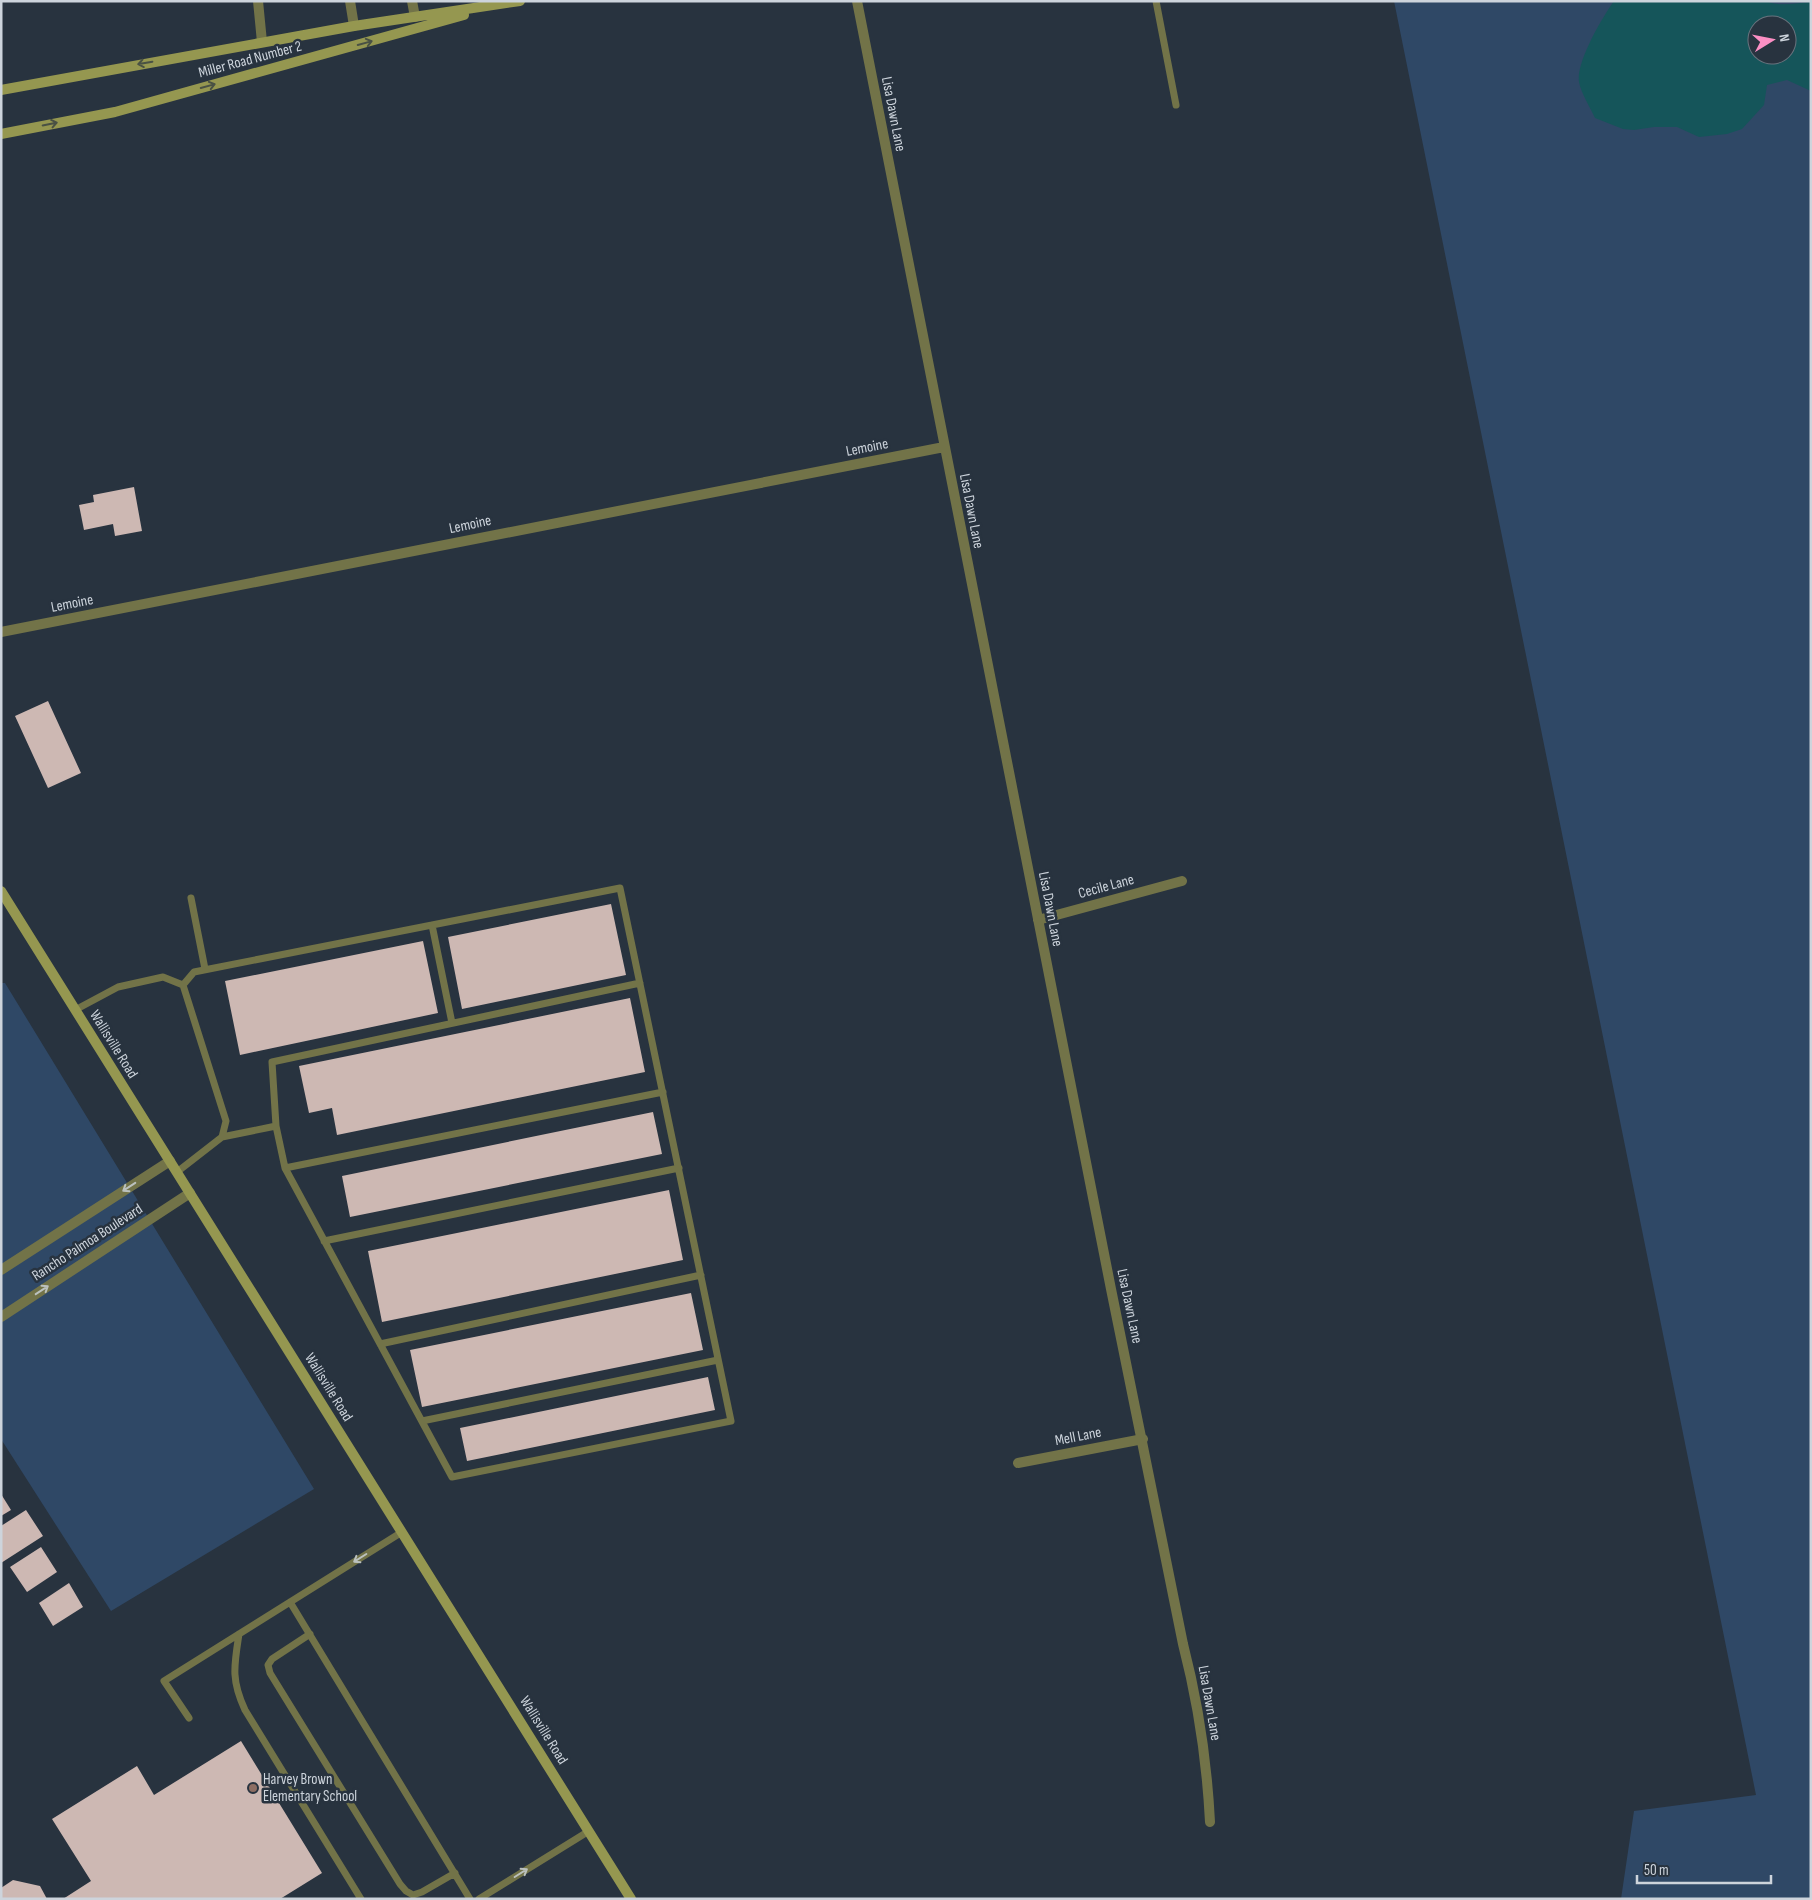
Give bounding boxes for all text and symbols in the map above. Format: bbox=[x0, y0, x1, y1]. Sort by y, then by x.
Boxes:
north arrow bbox=[1747, 15, 1797, 65]
text: N bbox=[1775, 33, 1793, 43]
street label: Miller Road Number 2 bbox=[196, 37, 304, 82]
one-way arrow bbox=[356, 37, 372, 47]
one-way arrow bbox=[137, 58, 153, 68]
street label: Lisa Dawn Lane bbox=[877, 75, 910, 153]
one-way arrow bbox=[200, 80, 216, 90]
one-way arrow bbox=[42, 119, 58, 128]
street label: Lemoine bbox=[844, 434, 890, 461]
street label: Lisa Dawn Lane bbox=[955, 472, 988, 550]
street label: Lemoine bbox=[447, 511, 493, 538]
street label: Lemoine bbox=[49, 590, 95, 617]
street label: Lisa Dawn Lane bbox=[1034, 870, 1067, 948]
street label: Cecile Lane bbox=[1076, 870, 1136, 903]
street label: Wallisville Road bbox=[85, 1007, 142, 1082]
one-way arrow bbox=[122, 1182, 136, 1192]
street label: Rancho Palmoa Boulevard bbox=[28, 1200, 146, 1285]
street label: Lisa Dawn Lane bbox=[1112, 1267, 1147, 1345]
one-way arrow bbox=[35, 1285, 49, 1295]
street label: Wallisville Road bbox=[300, 1350, 357, 1425]
street label: Mell Lane bbox=[1053, 1423, 1103, 1450]
one-way arrow bbox=[354, 1553, 368, 1563]
street label: Lisa Dawn Lane bbox=[1194, 1664, 1225, 1742]
street label: Wallisville Road bbox=[515, 1693, 572, 1768]
place label: Harvey Brown Elementary School bbox=[263, 1770, 357, 1806]
marker: Harvey Brown Elementary School bbox=[247, 1782, 259, 1794]
scale bar bbox=[1637, 1852, 1771, 1884]
text: 50 m bbox=[1644, 1861, 1669, 1880]
one-way arrow bbox=[513, 1868, 527, 1878]

